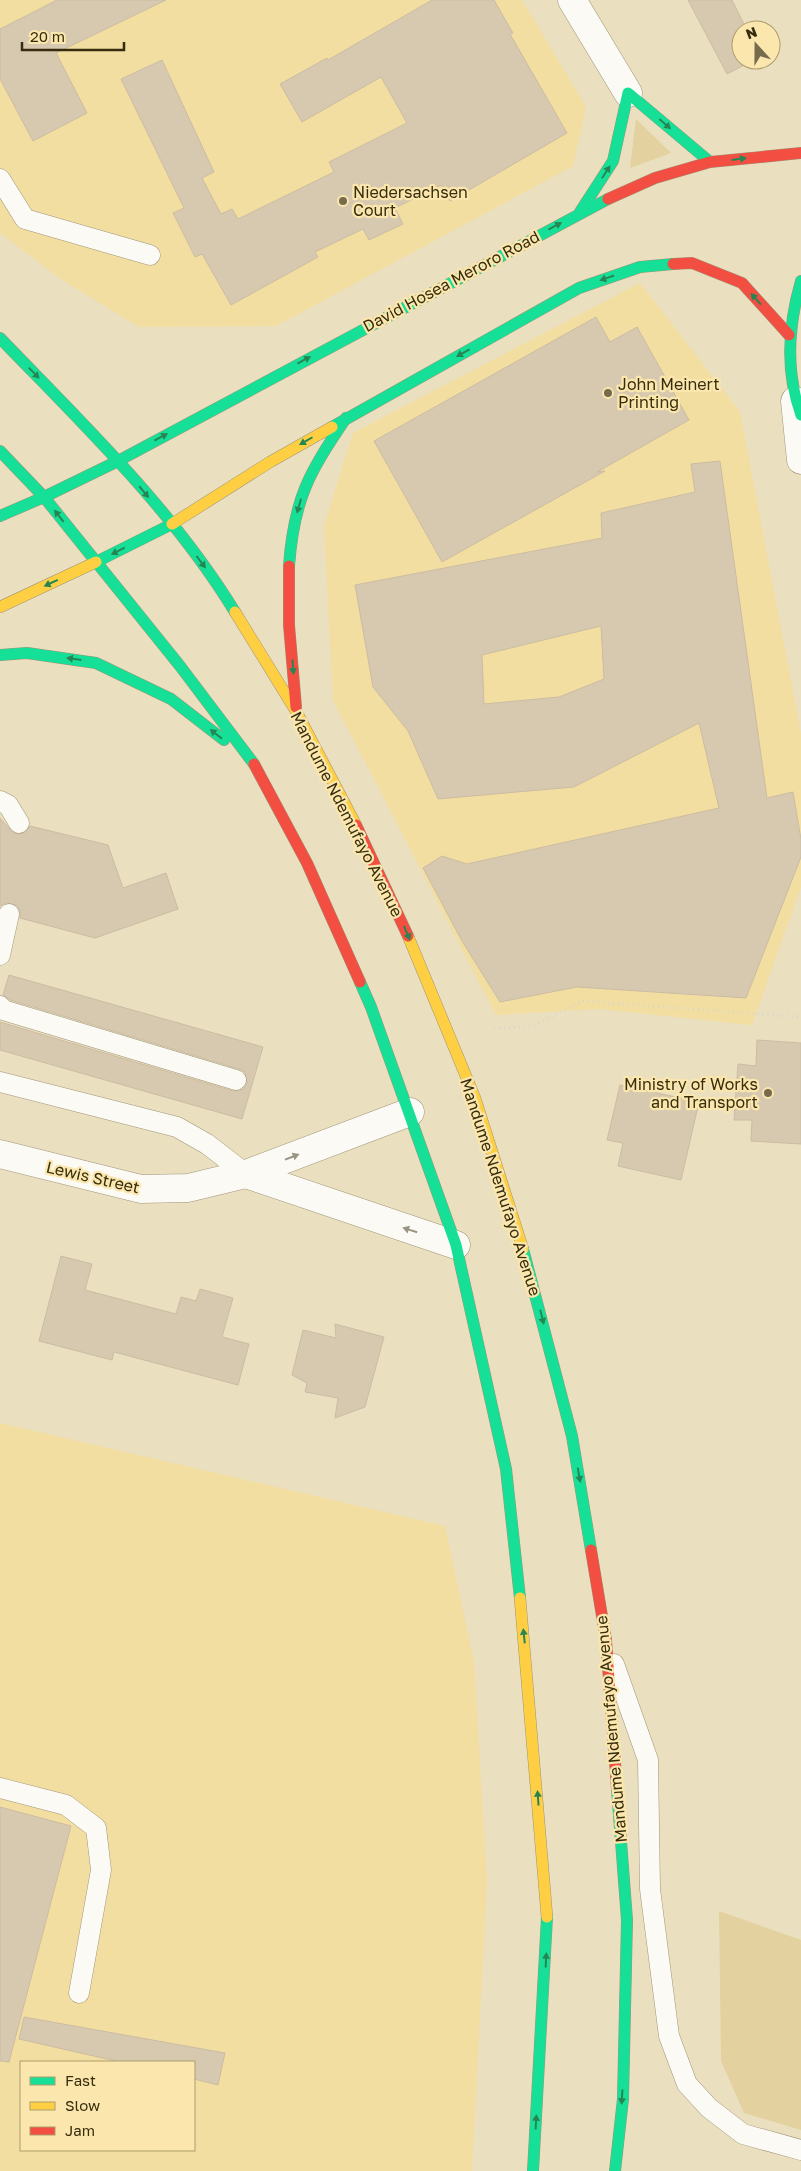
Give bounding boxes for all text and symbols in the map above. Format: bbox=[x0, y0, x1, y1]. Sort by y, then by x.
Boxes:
scale bar bbox=[22, 20, 125, 52]
north arrow bbox=[731, 20, 781, 70]
text: N bbox=[743, 23, 759, 42]
text: 20 m bbox=[30, 27, 65, 45]
one-way arrow bbox=[659, 119, 672, 130]
one-way arrow bbox=[732, 155, 748, 163]
one-way arrow bbox=[601, 165, 610, 179]
place label: Niedersachsen Court bbox=[353, 182, 468, 220]
marker: Niedersachsen Court bbox=[337, 195, 349, 207]
one-way arrow bbox=[548, 222, 562, 230]
street label: David Hosea Meroro Road bbox=[359, 226, 543, 336]
one-way arrow bbox=[599, 274, 614, 282]
one-way arrow bbox=[750, 293, 762, 305]
one-way arrow bbox=[456, 349, 470, 357]
one-way arrow bbox=[297, 356, 311, 364]
one-way arrow bbox=[28, 367, 40, 379]
place label: John Meinert Printing bbox=[618, 374, 720, 412]
marker: John Meinert Printing bbox=[602, 387, 614, 399]
one-way arrow bbox=[154, 433, 168, 442]
one-way arrow bbox=[299, 436, 313, 445]
one-way arrow bbox=[139, 485, 150, 498]
one-way arrow bbox=[294, 499, 302, 514]
one-way arrow bbox=[54, 509, 64, 523]
one-way arrow bbox=[111, 547, 125, 555]
one-way arrow bbox=[196, 556, 206, 569]
one-way arrow bbox=[44, 579, 58, 587]
one-way arrow bbox=[66, 655, 82, 663]
one-way arrow bbox=[289, 660, 297, 676]
street label: Mandume Ndemufayo Avenue bbox=[286, 708, 408, 920]
one-way arrow bbox=[210, 729, 223, 740]
one-way arrow bbox=[404, 926, 412, 940]
place label: Ministry of Works and Transport bbox=[624, 1074, 758, 1112]
street label: Mandume Ndemufayo Avenue bbox=[456, 1076, 546, 1298]
marker: Ministry of Works and Transport bbox=[762, 1087, 774, 1099]
one-way arrow bbox=[285, 1152, 299, 1160]
street label: Lewis Street bbox=[44, 1157, 142, 1197]
one-way arrow bbox=[402, 1226, 417, 1234]
one-way arrow bbox=[538, 1310, 546, 1325]
one-way arrow bbox=[575, 1468, 583, 1484]
street label: Mandume Ndemufayo Avenue bbox=[591, 1615, 631, 1843]
one-way arrow bbox=[520, 1628, 528, 1644]
one-way arrow bbox=[533, 1790, 541, 1806]
one-way arrow bbox=[542, 1952, 550, 1968]
legend bbox=[20, 2061, 195, 2151]
text: Fast bbox=[65, 2071, 96, 2089]
one-way arrow bbox=[618, 2090, 626, 2106]
text: Slow bbox=[65, 2096, 100, 2114]
one-way arrow bbox=[533, 2114, 541, 2130]
text: Jam bbox=[65, 2121, 95, 2139]

